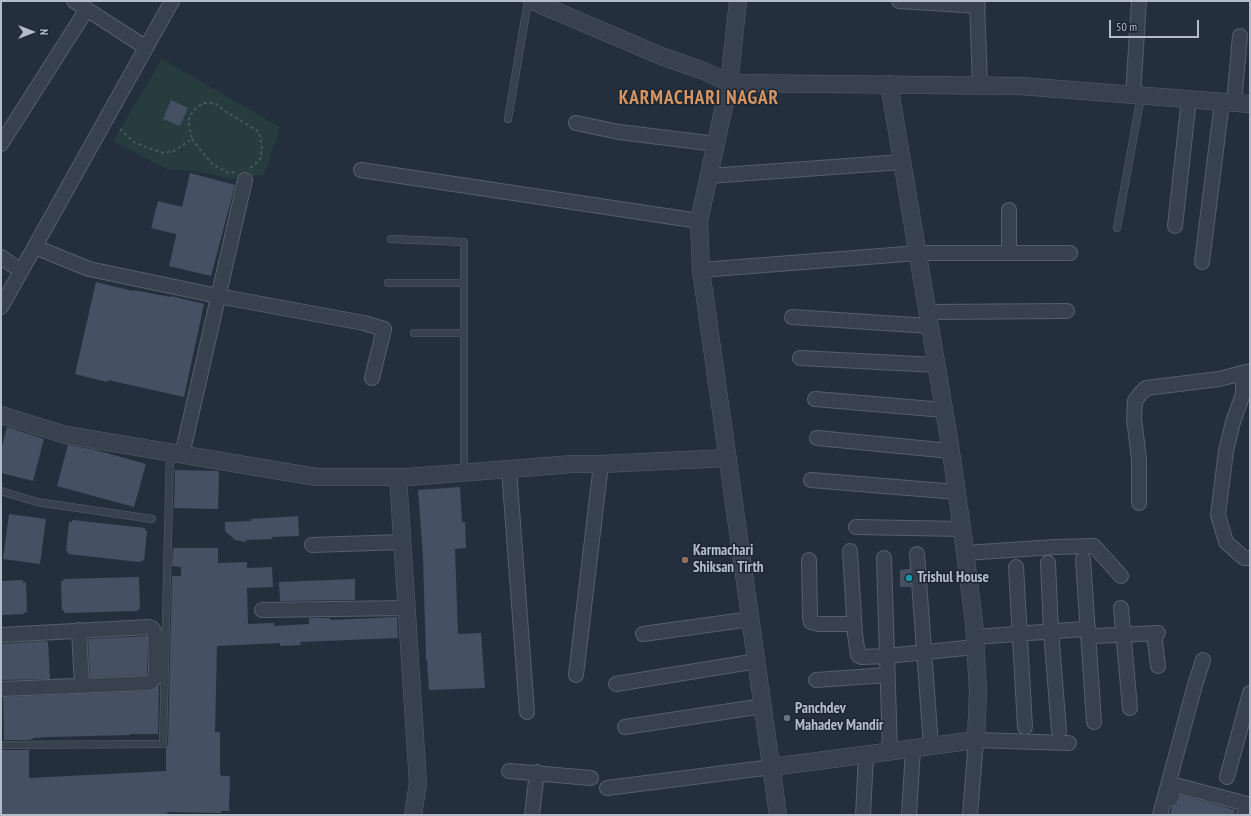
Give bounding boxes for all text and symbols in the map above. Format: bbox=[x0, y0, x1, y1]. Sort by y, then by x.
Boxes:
north arrow bbox=[12, 12, 52, 52]
scale bar bbox=[1111, 12, 1201, 38]
text: 50 m bbox=[1116, 19, 1137, 34]
text: N bbox=[37, 29, 51, 35]
district label: KARMACHARI NAGAR bbox=[619, 88, 779, 110]
place label: Karmachari Shiksan Tirth bbox=[693, 542, 763, 577]
marker: Karmachari Shiksan Tirth bbox=[680, 555, 690, 565]
place label: Trishul House bbox=[917, 569, 989, 587]
marker: Trishul House bbox=[904, 573, 914, 583]
place label: Panchdev Mahadev Mandir bbox=[795, 700, 883, 735]
marker: Panchdev Mahadev Mandir bbox=[782, 713, 792, 723]

